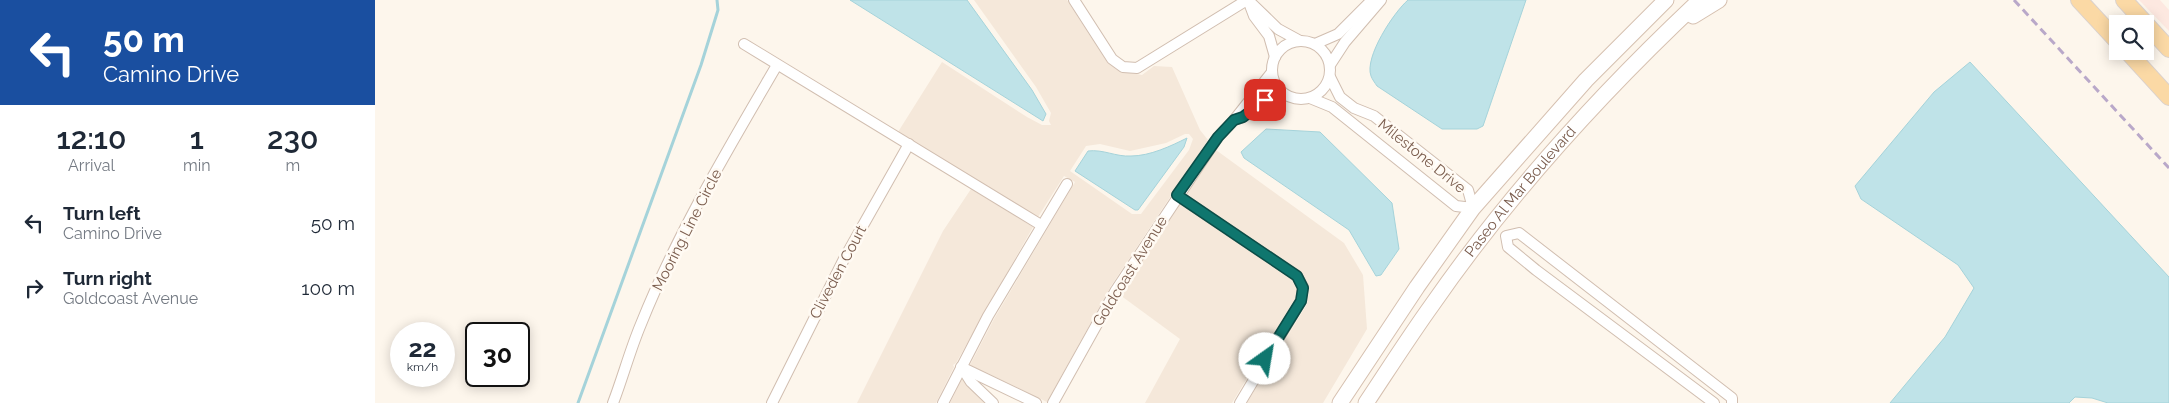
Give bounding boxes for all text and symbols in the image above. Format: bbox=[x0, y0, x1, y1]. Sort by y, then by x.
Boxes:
map controls bbox=[2109, 15, 2154, 60]
button: search bbox=[2109, 15, 2154, 60]
text: 50 m bbox=[103, 19, 185, 60]
icon: left bbox=[20, 20, 85, 85]
text: Camino Drive bbox=[103, 61, 239, 87]
pin bbox=[1244, 79, 1286, 121]
icon: arrive bbox=[1251, 86, 1279, 114]
street label: Milestone Drive bbox=[1375, 115, 1470, 197]
text: 12:10 bbox=[57, 121, 126, 156]
text: 1 bbox=[190, 121, 204, 156]
text: 230 bbox=[267, 121, 318, 156]
street label: Paseo Al Mar Boulevard bbox=[1461, 123, 1580, 261]
text: Arrival bbox=[68, 156, 115, 175]
text: min bbox=[183, 156, 211, 175]
text: m bbox=[285, 156, 300, 175]
street label: Mooring Line Circle bbox=[648, 166, 726, 294]
text: Turn left bbox=[63, 202, 140, 224]
icon: left bbox=[20, 209, 48, 237]
text: 50 m bbox=[311, 212, 355, 234]
street label: Goldcoast Avenue bbox=[1089, 212, 1171, 329]
street label: Cliveden Court bbox=[806, 222, 870, 322]
text: Camino Drive bbox=[63, 224, 162, 243]
text: Turn right bbox=[63, 267, 152, 289]
icon: right bbox=[20, 274, 48, 302]
text: 100 m bbox=[301, 277, 355, 299]
text: Goldcoast Avenue bbox=[63, 289, 198, 308]
speed limit sign: 30 bbox=[465, 322, 530, 387]
position arrow bbox=[1238, 332, 1290, 384]
text: 22 bbox=[408, 333, 437, 363]
text: km/h bbox=[407, 360, 438, 374]

